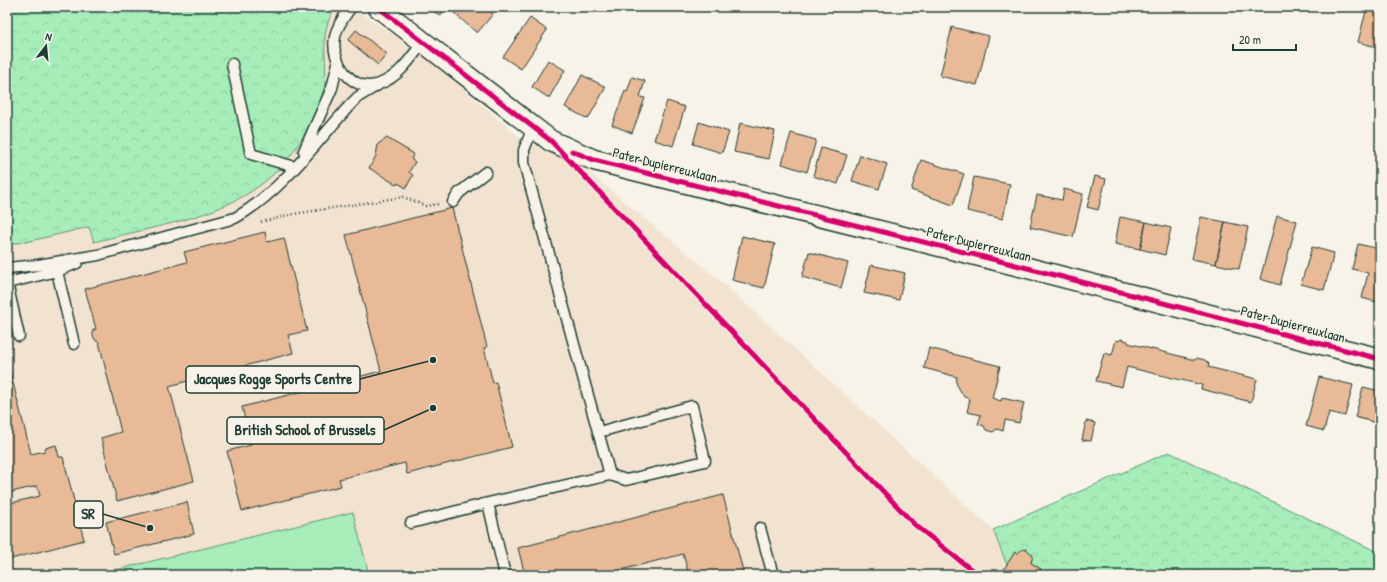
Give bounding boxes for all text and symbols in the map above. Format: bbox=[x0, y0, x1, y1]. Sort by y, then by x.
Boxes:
north arrow bbox=[26, 26, 66, 66]
scale bar bbox=[1233, 26, 1296, 52]
text: N bbox=[44, 29, 54, 44]
text: 20 m bbox=[1239, 31, 1261, 48]
street label: Pater Dupierreuxlaan bbox=[610, 142, 720, 188]
street label: Pater Dupierreuxlaan bbox=[924, 221, 1034, 267]
street label: Pater Dupierreuxlaan bbox=[1239, 300, 1347, 348]
callout: Jacques Rogge Sports Centre bbox=[186, 366, 360, 393]
text: Jacques Rogge Sports Centre bbox=[194, 368, 352, 390]
callout: British School of Brussels bbox=[227, 417, 384, 444]
text: British School of Brussels bbox=[235, 419, 376, 440]
callout: SR bbox=[74, 501, 103, 528]
text: SR bbox=[81, 503, 95, 524]

